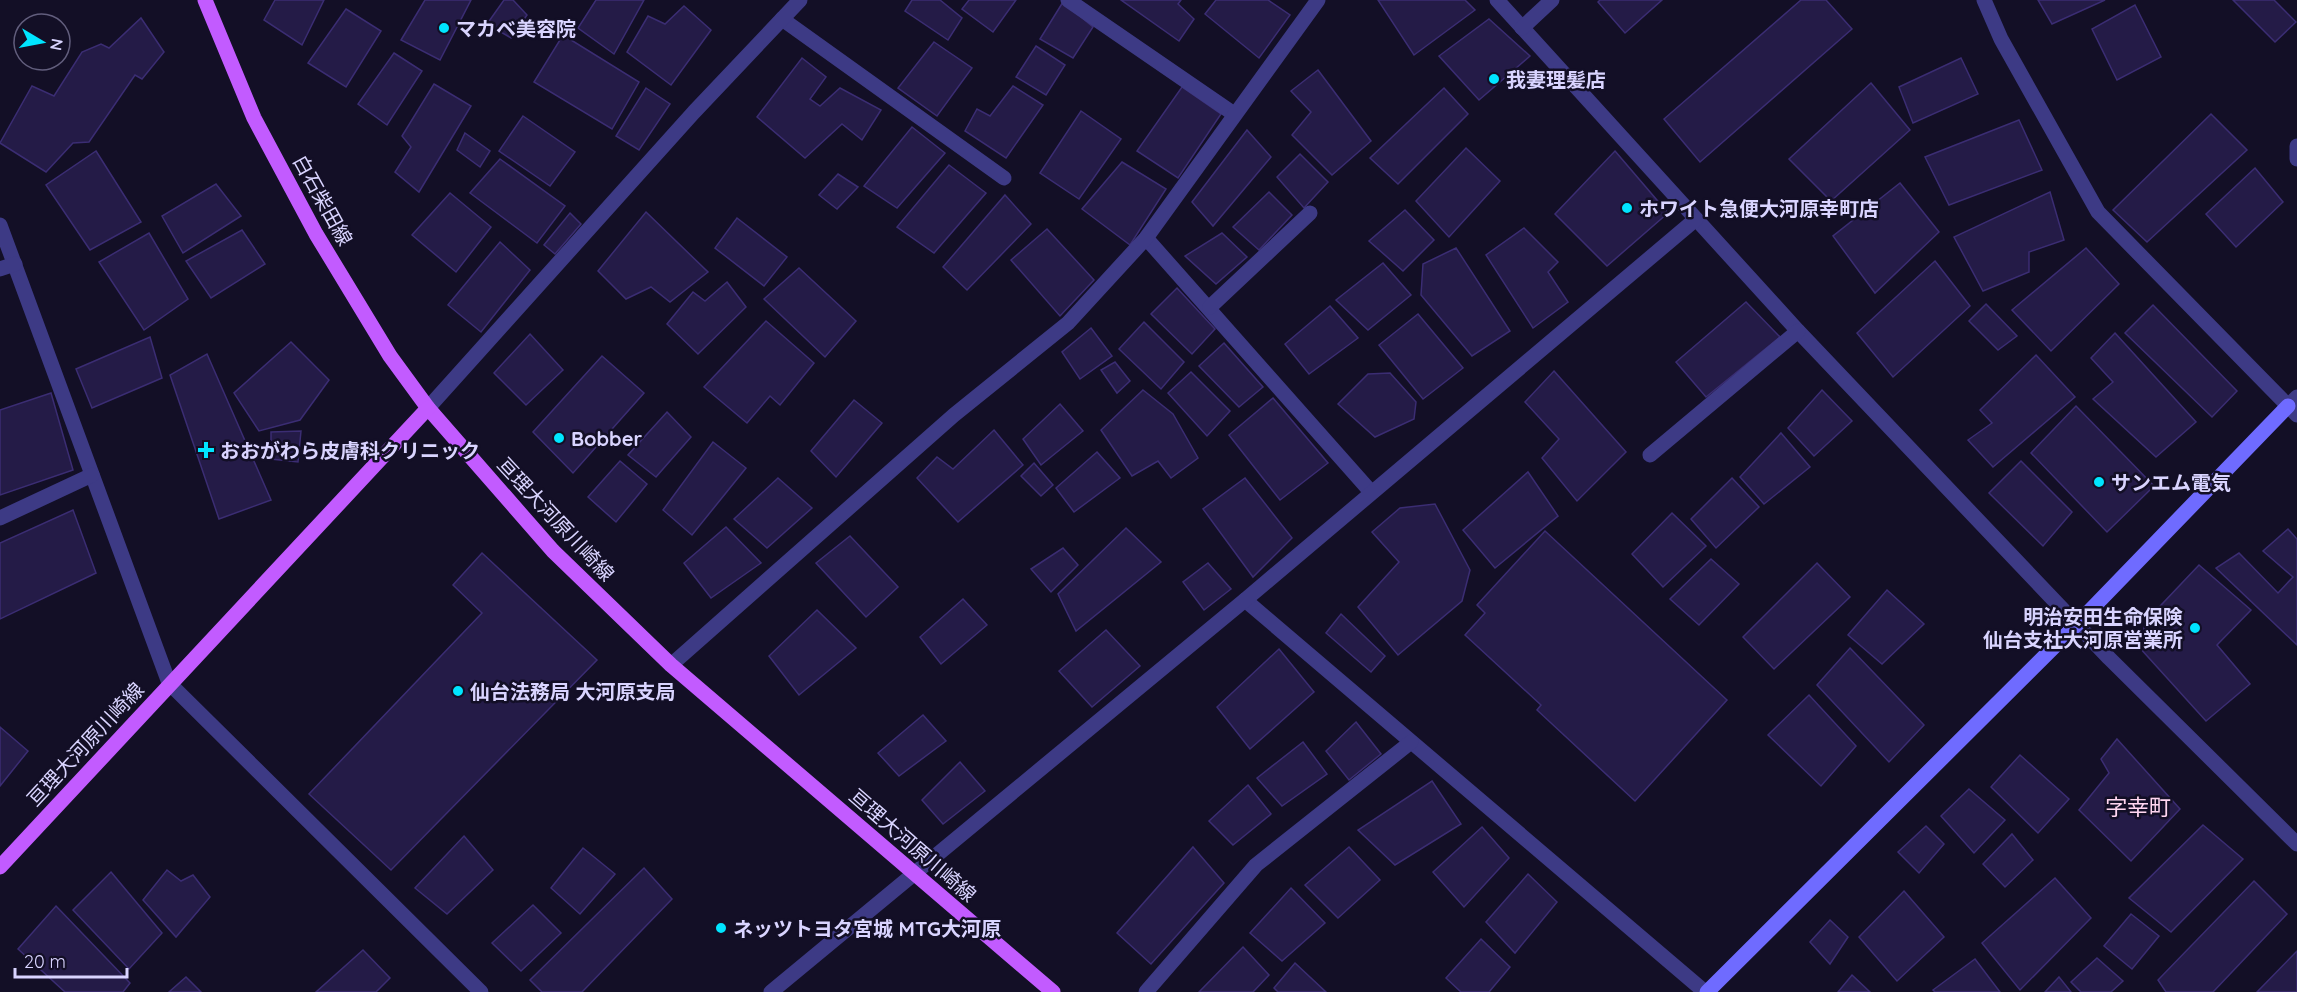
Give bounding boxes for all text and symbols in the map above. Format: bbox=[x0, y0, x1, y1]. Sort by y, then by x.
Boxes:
north arrow bbox=[12, 12, 72, 72]
place label: マカベ美容院 bbox=[456, 16, 576, 41]
marker: マカベ美容院 bbox=[437, 21, 451, 35]
text: N bbox=[46, 37, 68, 52]
place label: 我妻理髪店 bbox=[1506, 67, 1606, 92]
marker: 我妻理髪店 bbox=[1487, 72, 1501, 86]
street label: 白石柴田線 bbox=[288, 150, 358, 250]
place label: ホワイト急便大河原幸町店 bbox=[1639, 196, 1879, 221]
marker: ホワイト急便大河原幸町店 bbox=[1620, 201, 1634, 215]
place label: Bobber bbox=[571, 426, 642, 451]
marker: Bobber bbox=[552, 431, 566, 445]
place label: おおがわら皮膚科クリニック bbox=[220, 438, 480, 463]
marker: おおがわら皮膚科クリニック bbox=[197, 441, 215, 459]
street label: 亘理大河原川崎線 bbox=[492, 452, 620, 586]
place label: サンエム電気 bbox=[2111, 470, 2231, 495]
marker: サンエム電気 bbox=[2092, 475, 2106, 489]
place label: 明治安田生命保険 仙台支社大河原営業所 bbox=[1983, 604, 2183, 652]
marker: 明治安田生命保険 仙台支社大河原営業所 bbox=[2188, 621, 2202, 635]
street label: 亘理大河原川崎線 bbox=[21, 677, 149, 811]
place label: 仙台法務局 大河原支局 bbox=[470, 679, 676, 704]
marker: 仙台法務局 大河原支局 bbox=[451, 684, 465, 698]
street label: 亘理大河原川崎線 bbox=[844, 783, 982, 907]
district label: 字幸町 bbox=[2105, 793, 2171, 821]
place label: ネッツトヨタ宮城 MTG大河原 bbox=[733, 916, 1001, 941]
marker: ネッツトヨタ宮城 MTG大河原 bbox=[714, 921, 728, 935]
scale bar bbox=[15, 941, 128, 979]
text: 20 m bbox=[24, 950, 66, 973]

